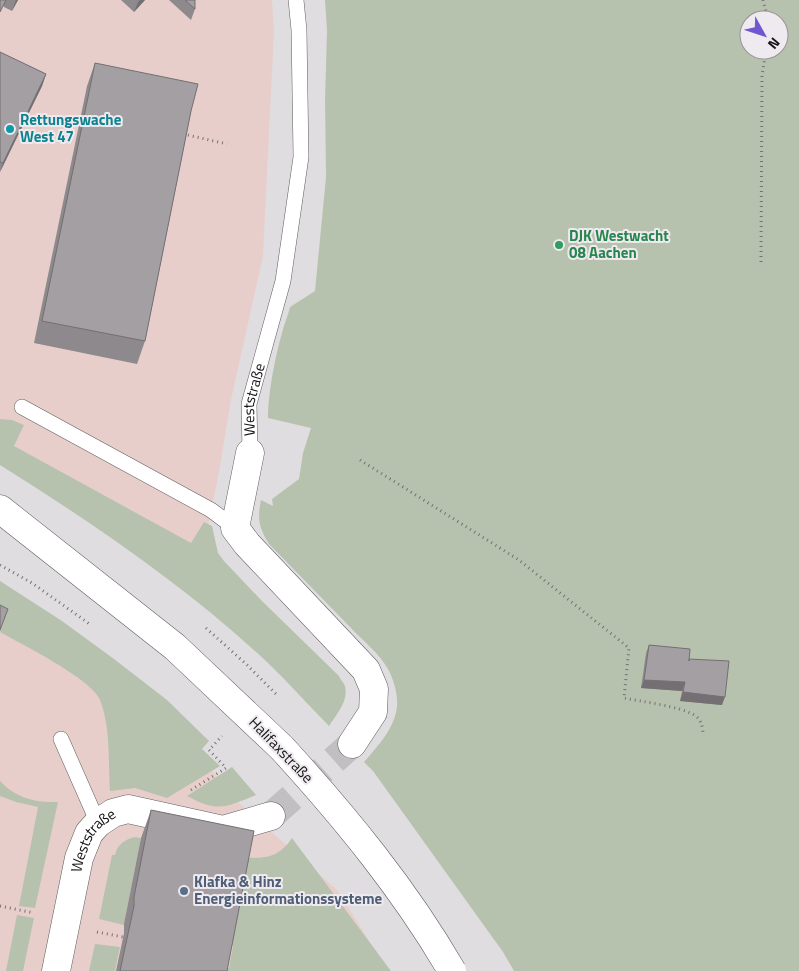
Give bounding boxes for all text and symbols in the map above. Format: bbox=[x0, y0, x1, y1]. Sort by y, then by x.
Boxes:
north arrow bbox=[739, 10, 789, 60]
text: N bbox=[763, 33, 786, 54]
place label: Rettungswache West 47 bbox=[20, 108, 122, 148]
marker: Rettungswache West 47 bbox=[4, 123, 16, 135]
place label: DJK Westwacht 08 Aachen bbox=[569, 224, 669, 264]
marker: DJK Westwacht 08 Aachen bbox=[553, 239, 565, 251]
street label: Weststraße bbox=[237, 360, 271, 436]
street label: Halifaxstraße bbox=[244, 711, 319, 788]
street label: Weststraße bbox=[64, 802, 120, 874]
place label: Klafka & Hinz Energieinformationssysteme bbox=[194, 870, 382, 910]
marker: Klafka & Hinz Energieinformationssysteme bbox=[178, 885, 190, 897]

